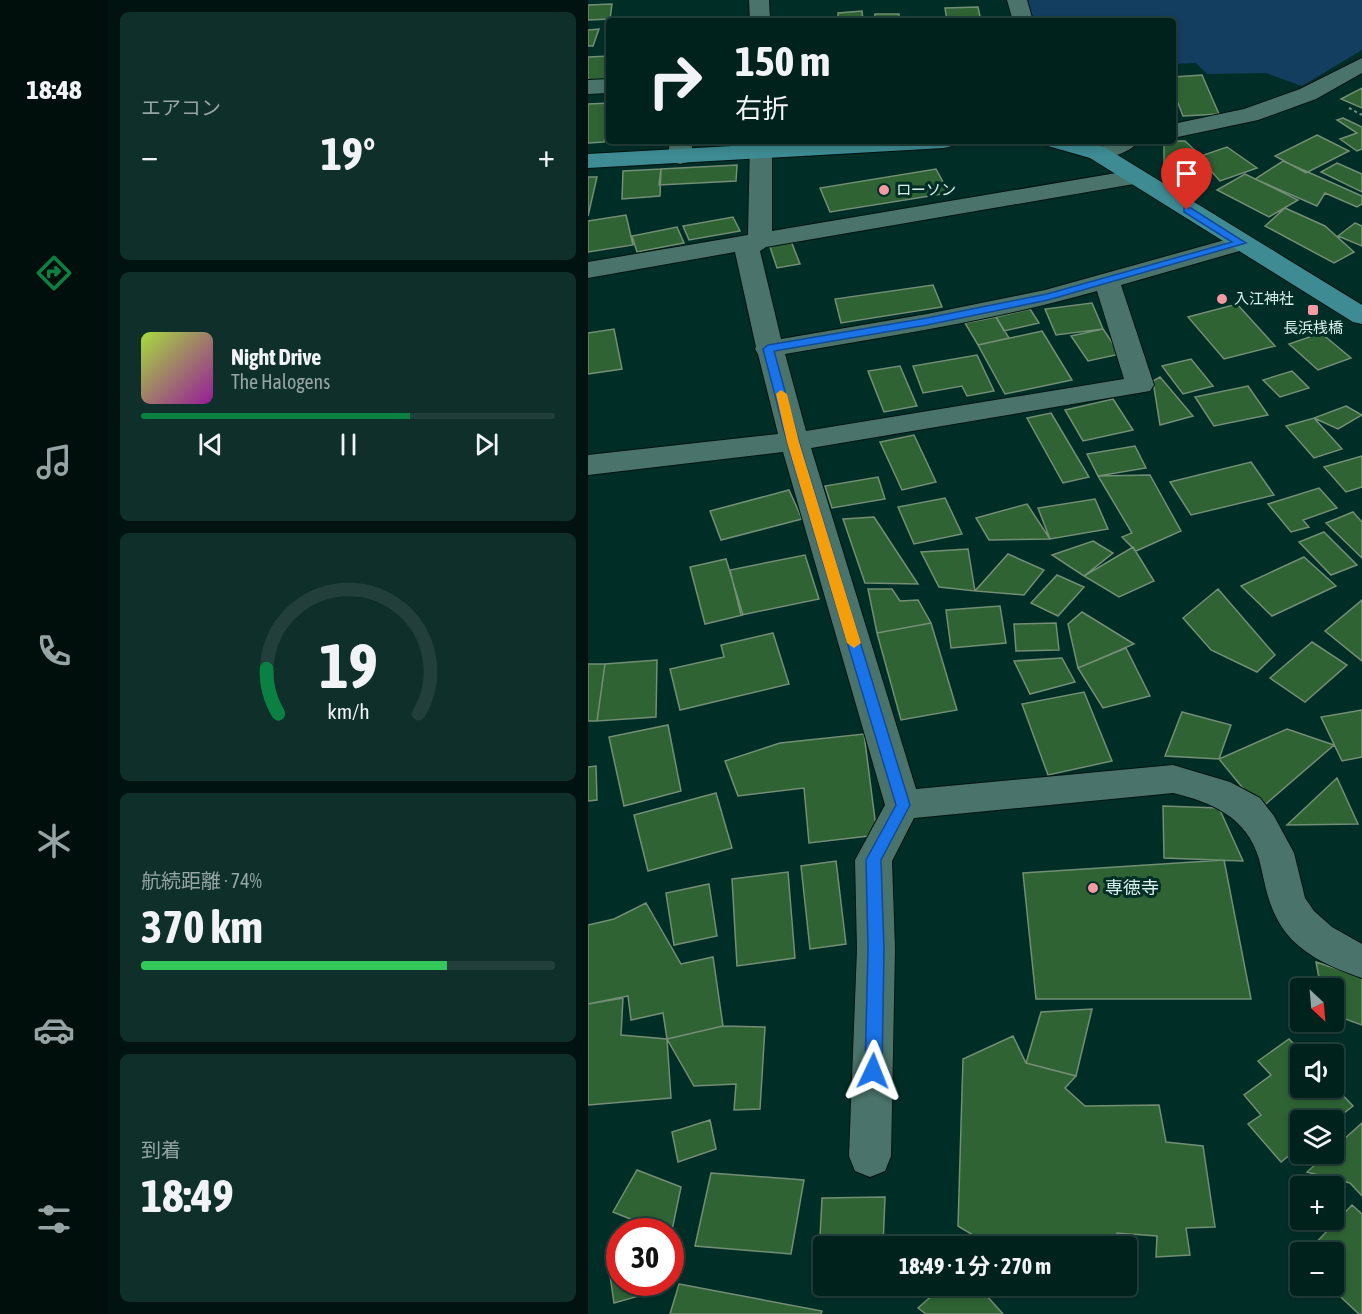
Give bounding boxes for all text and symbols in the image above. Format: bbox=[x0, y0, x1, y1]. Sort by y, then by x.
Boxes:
text: 150 m bbox=[735, 37, 830, 85]
icon: right bbox=[636, 42, 714, 120]
text: 18:48 bbox=[26, 74, 82, 105]
text: 右折 bbox=[735, 93, 789, 124]
text: エアコン bbox=[141, 96, 221, 119]
text: 19° bbox=[321, 128, 375, 180]
text: − bbox=[141, 136, 158, 174]
text: + bbox=[538, 136, 555, 174]
pin bbox=[1161, 148, 1212, 210]
icon: arrive bbox=[1170, 157, 1203, 190]
place label: ローソン bbox=[896, 181, 956, 198]
marker: ローソン bbox=[877, 183, 891, 197]
icon: directions bbox=[33, 252, 75, 294]
place label: 入江神社 bbox=[1234, 290, 1294, 307]
marker: 入江神社 bbox=[1215, 292, 1229, 306]
marker: 長浜桟橋 bbox=[1306, 303, 1320, 317]
place label: 長浜桟橋 bbox=[1283, 319, 1343, 336]
text: Night Drive bbox=[231, 344, 321, 370]
text: The Halogens bbox=[231, 370, 330, 393]
icon: previous bbox=[194, 428, 227, 461]
icon: pause bbox=[332, 428, 365, 461]
icon: next bbox=[470, 428, 503, 461]
icon: music bbox=[33, 441, 75, 483]
icon: phone bbox=[33, 630, 75, 672]
text: 19 bbox=[319, 630, 377, 701]
text: km/h bbox=[327, 699, 369, 724]
icon: climate bbox=[33, 820, 75, 862]
text: 航続距離 · 74% bbox=[141, 869, 262, 892]
place label: 専徳寺 bbox=[1105, 877, 1159, 898]
marker: 専徳寺 bbox=[1086, 881, 1100, 895]
text: 370 km bbox=[141, 901, 263, 953]
north arrow bbox=[1290, 978, 1344, 1032]
map controls bbox=[1290, 978, 1344, 1296]
icon: car bbox=[33, 1009, 75, 1051]
position arrow bbox=[841, 1039, 905, 1103]
button: sound bbox=[1290, 1044, 1344, 1098]
button: layers bbox=[1290, 1110, 1344, 1164]
text: 到着 bbox=[141, 1138, 181, 1161]
text: 18:49 bbox=[141, 1170, 234, 1222]
button: + bbox=[1290, 1176, 1344, 1230]
icon: filters bbox=[33, 1198, 75, 1240]
speed limit sign: 30 bbox=[606, 1218, 684, 1296]
button: − bbox=[1290, 1242, 1344, 1296]
text: 18:49 · 1 分 · 270 m bbox=[899, 1253, 1051, 1279]

